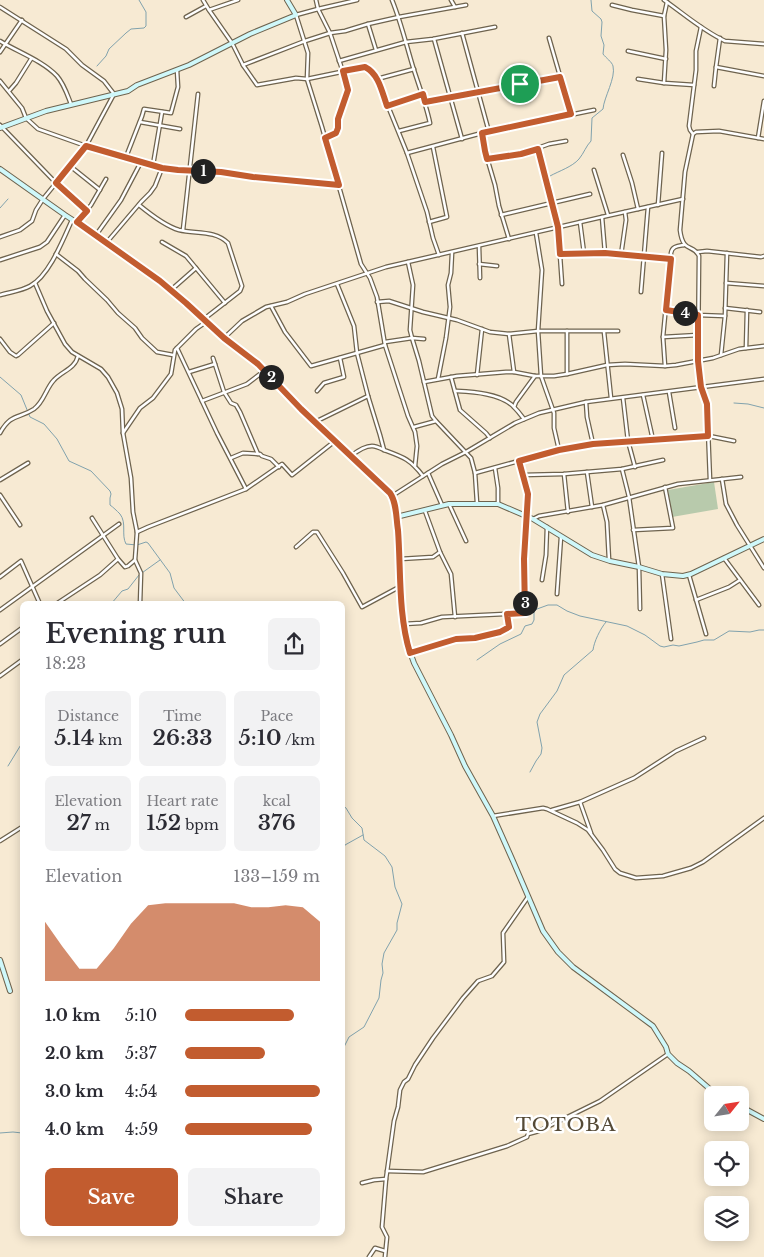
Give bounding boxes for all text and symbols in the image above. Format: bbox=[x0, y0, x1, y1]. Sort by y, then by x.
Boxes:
pin bbox=[499, 63, 541, 105]
icon: arrive bbox=[506, 70, 534, 98]
pin: 1 bbox=[190, 158, 216, 184]
text: 1 bbox=[200, 162, 207, 180]
pin: 4 bbox=[672, 300, 698, 326]
text: 4 bbox=[681, 304, 690, 322]
pin: 2 bbox=[258, 364, 284, 390]
text: 2 bbox=[267, 368, 276, 386]
pin: 3 bbox=[512, 590, 538, 616]
text: 3 bbox=[521, 594, 530, 612]
text: Evening run bbox=[45, 616, 226, 651]
button: share bbox=[268, 618, 320, 670]
text: 18:23 bbox=[45, 653, 86, 673]
text: Distance bbox=[57, 707, 119, 725]
text: Time bbox=[163, 707, 202, 725]
text: Pace bbox=[260, 707, 293, 725]
text: 5.14 bbox=[54, 725, 95, 751]
text: 26:33 bbox=[153, 725, 212, 751]
text: 5:10 bbox=[239, 725, 282, 751]
text: km bbox=[95, 731, 122, 749]
text: /km bbox=[282, 731, 315, 749]
text: Elevation bbox=[54, 792, 122, 810]
text: Heart rate bbox=[146, 792, 219, 810]
text: kcal bbox=[263, 792, 291, 810]
text: 27 bbox=[67, 810, 91, 836]
text: 152 bbox=[146, 810, 181, 836]
text: 376 bbox=[258, 810, 296, 836]
text: m bbox=[91, 816, 110, 834]
text: bpm bbox=[181, 816, 219, 834]
text: Elevation bbox=[45, 866, 122, 886]
text: 133–159 m bbox=[233, 866, 320, 886]
text: 1.0 km bbox=[45, 1005, 100, 1025]
text: 5:10 bbox=[125, 1005, 157, 1025]
text: 2.0 km bbox=[45, 1043, 104, 1063]
text: 5:37 bbox=[125, 1043, 157, 1063]
text: 3.0 km bbox=[45, 1081, 104, 1101]
text: 4:54 bbox=[125, 1081, 157, 1101]
north arrow bbox=[704, 1086, 749, 1131]
map controls bbox=[704, 1086, 749, 1241]
district label: TOTOBA bbox=[516, 1113, 616, 1136]
text: 4.0 km bbox=[45, 1119, 104, 1139]
text: 4:59 bbox=[125, 1119, 158, 1139]
button: locate bbox=[704, 1141, 749, 1186]
button: Save bbox=[45, 1168, 178, 1226]
button: Share bbox=[188, 1168, 320, 1226]
button: layers bbox=[704, 1196, 749, 1241]

